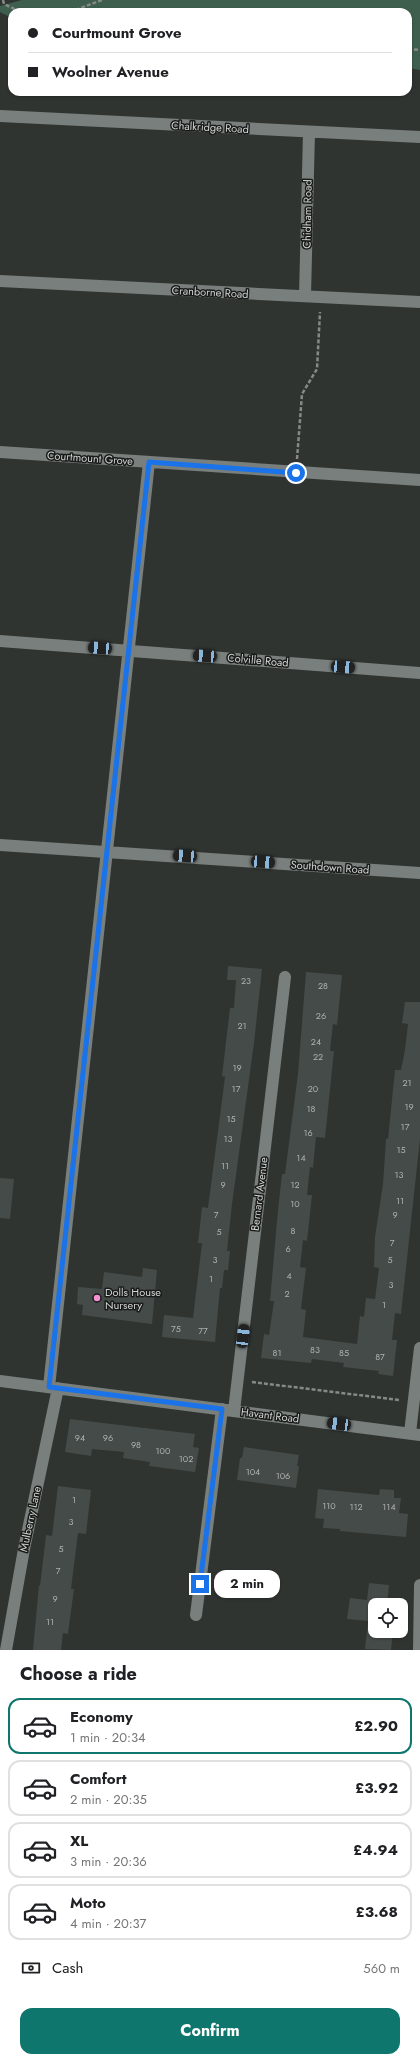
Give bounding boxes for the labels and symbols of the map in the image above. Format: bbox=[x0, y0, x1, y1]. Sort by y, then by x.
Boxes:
street label: Chalkridge Road bbox=[171, 117, 249, 137]
street label: Chidham Road bbox=[298, 179, 316, 249]
street label: Cranborne Road bbox=[171, 282, 249, 302]
street label: Courtmount Grove bbox=[46, 447, 134, 469]
route start bbox=[287, 464, 305, 482]
car bbox=[88, 641, 112, 655]
car bbox=[193, 649, 217, 663]
street label: Colville Road bbox=[227, 649, 289, 671]
car bbox=[331, 660, 355, 674]
car bbox=[173, 849, 197, 863]
car bbox=[251, 855, 275, 869]
street label: Southdown Road bbox=[290, 856, 370, 878]
house number: 23 bbox=[241, 974, 251, 987]
house number: 28 bbox=[318, 979, 328, 992]
house number: 26 bbox=[316, 1009, 326, 1022]
house number: 21 bbox=[237, 1019, 247, 1032]
house number: 24 bbox=[311, 1035, 321, 1048]
house number: 22 bbox=[313, 1050, 323, 1063]
house number: 19 bbox=[232, 1061, 242, 1074]
house number: 21 bbox=[402, 1076, 412, 1089]
house number: 17 bbox=[232, 1082, 241, 1095]
house number: 20 bbox=[308, 1082, 319, 1095]
house number: 19 bbox=[404, 1100, 414, 1113]
house number: 18 bbox=[307, 1102, 316, 1115]
house number: 15 bbox=[226, 1112, 236, 1125]
house number: 17 bbox=[401, 1120, 410, 1133]
house number: 16 bbox=[303, 1126, 313, 1139]
house number: 13 bbox=[224, 1132, 233, 1145]
house number: 15 bbox=[396, 1143, 406, 1156]
house number: 14 bbox=[296, 1151, 306, 1164]
street label: Bernard Avenue bbox=[247, 1156, 272, 1232]
house number: 11 bbox=[221, 1159, 229, 1172]
house number: 13 bbox=[395, 1168, 404, 1181]
house number: 9 bbox=[220, 1178, 226, 1191]
house number: 12 bbox=[290, 1178, 300, 1191]
house number: 11 bbox=[396, 1194, 404, 1207]
house number: 10 bbox=[290, 1197, 300, 1210]
house number: 7 bbox=[214, 1208, 219, 1221]
house number: 9 bbox=[392, 1208, 398, 1221]
house number: 8 bbox=[291, 1224, 296, 1237]
house number: 5 bbox=[216, 1225, 222, 1238]
house number: 7 bbox=[390, 1236, 395, 1249]
house number: 6 bbox=[285, 1242, 291, 1255]
house number: 3 bbox=[213, 1253, 218, 1266]
house number: 5 bbox=[387, 1253, 393, 1266]
house number: 4 bbox=[286, 1269, 292, 1282]
house number: 1 bbox=[209, 1272, 213, 1285]
house number: 3 bbox=[389, 1278, 394, 1291]
place label: Dolls House Nursery bbox=[105, 1284, 161, 1313]
house number: 2 bbox=[284, 1287, 290, 1300]
marker: Dolls House Nursery bbox=[92, 1293, 102, 1303]
house number: 1 bbox=[382, 1298, 386, 1311]
house number: 75 bbox=[171, 1322, 181, 1335]
car bbox=[236, 1323, 250, 1349]
house number: 77 bbox=[198, 1324, 208, 1337]
house number: 83 bbox=[310, 1343, 320, 1356]
house number: 81 bbox=[273, 1346, 281, 1359]
house number: 85 bbox=[339, 1346, 349, 1359]
house number: 87 bbox=[375, 1350, 385, 1363]
street label: Havant Road bbox=[240, 1403, 300, 1427]
car bbox=[326, 1416, 352, 1432]
house number: 94 bbox=[75, 1431, 85, 1444]
house number: 96 bbox=[103, 1431, 113, 1444]
house number: 98 bbox=[131, 1438, 141, 1451]
house number: 100 bbox=[156, 1444, 171, 1457]
house number: 102 bbox=[179, 1452, 193, 1465]
house number: 104 bbox=[246, 1465, 260, 1478]
house number: 106 bbox=[276, 1469, 290, 1482]
street label: Mulberry Lane bbox=[15, 1484, 45, 1553]
house number: 1 bbox=[72, 1493, 76, 1506]
house number: 110 bbox=[322, 1499, 336, 1512]
house number: 112 bbox=[349, 1500, 363, 1513]
house number: 114 bbox=[382, 1500, 396, 1513]
house number: 3 bbox=[69, 1515, 74, 1528]
house number: 5 bbox=[58, 1542, 64, 1555]
house number: 7 bbox=[56, 1564, 61, 1577]
callout: 2 min bbox=[214, 1570, 280, 1598]
route end bbox=[191, 1575, 209, 1593]
house number: 9 bbox=[52, 1592, 58, 1605]
house number: 11 bbox=[46, 1615, 54, 1628]

